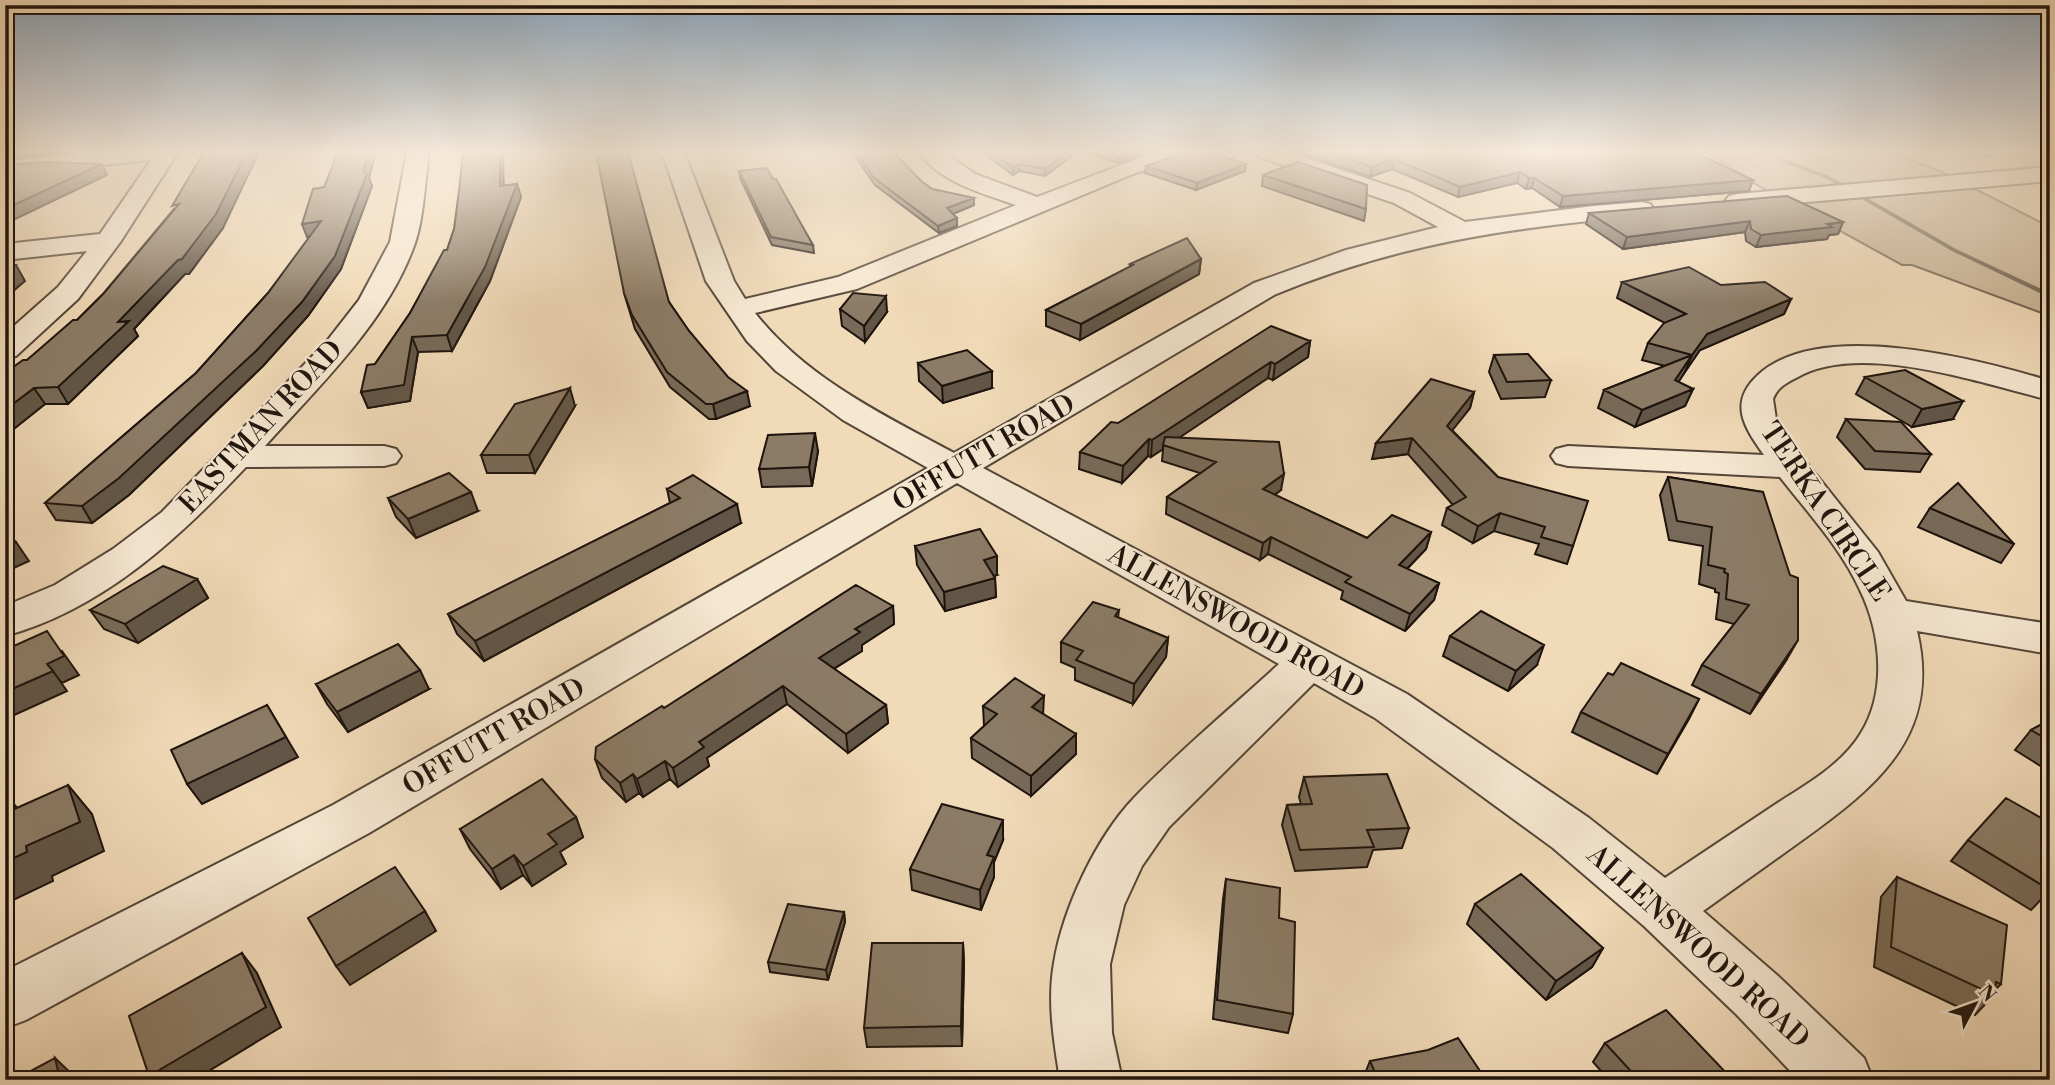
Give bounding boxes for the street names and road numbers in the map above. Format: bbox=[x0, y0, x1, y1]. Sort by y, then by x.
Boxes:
street label: EASTMAN ROAD bbox=[171, 333, 351, 521]
street label: OFFUTT ROAD bbox=[886, 387, 1082, 519]
street label: TERKA CIRCLE bbox=[1752, 416, 1898, 608]
street label: ALLENSWOOD ROAD bbox=[1101, 536, 1370, 707]
street label: OFFUTT ROAD bbox=[396, 671, 592, 803]
street label: ALLENSWOOD ROAD bbox=[1579, 837, 1817, 1056]

